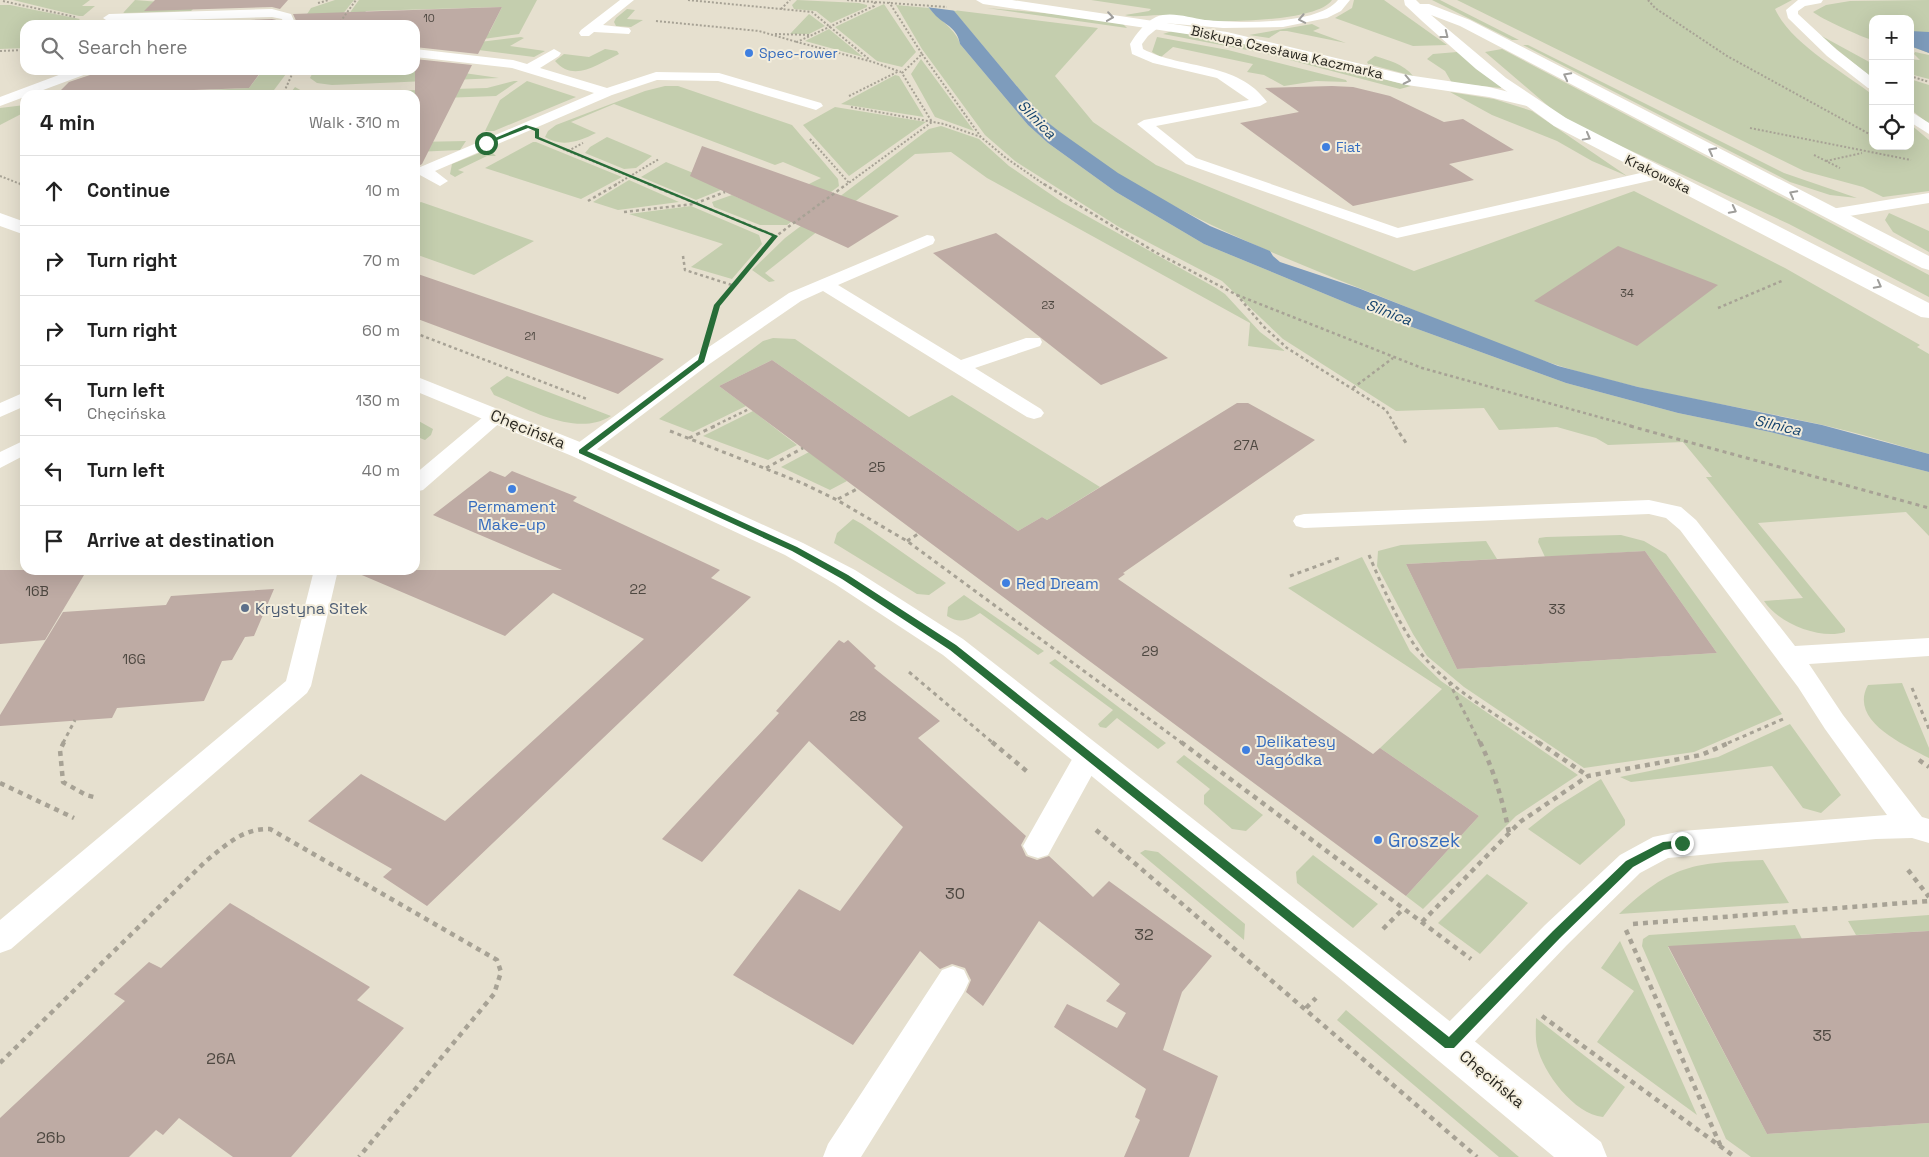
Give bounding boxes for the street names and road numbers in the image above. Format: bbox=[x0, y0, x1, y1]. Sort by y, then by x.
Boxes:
street label: Biskupa Czesława Kaczmarka bbox=[1189, 21, 1385, 83]
street label: Krakowska bbox=[1622, 150, 1694, 198]
street label: Chęcińska bbox=[487, 404, 569, 454]
street label: Chęcińska bbox=[1455, 1046, 1529, 1112]

